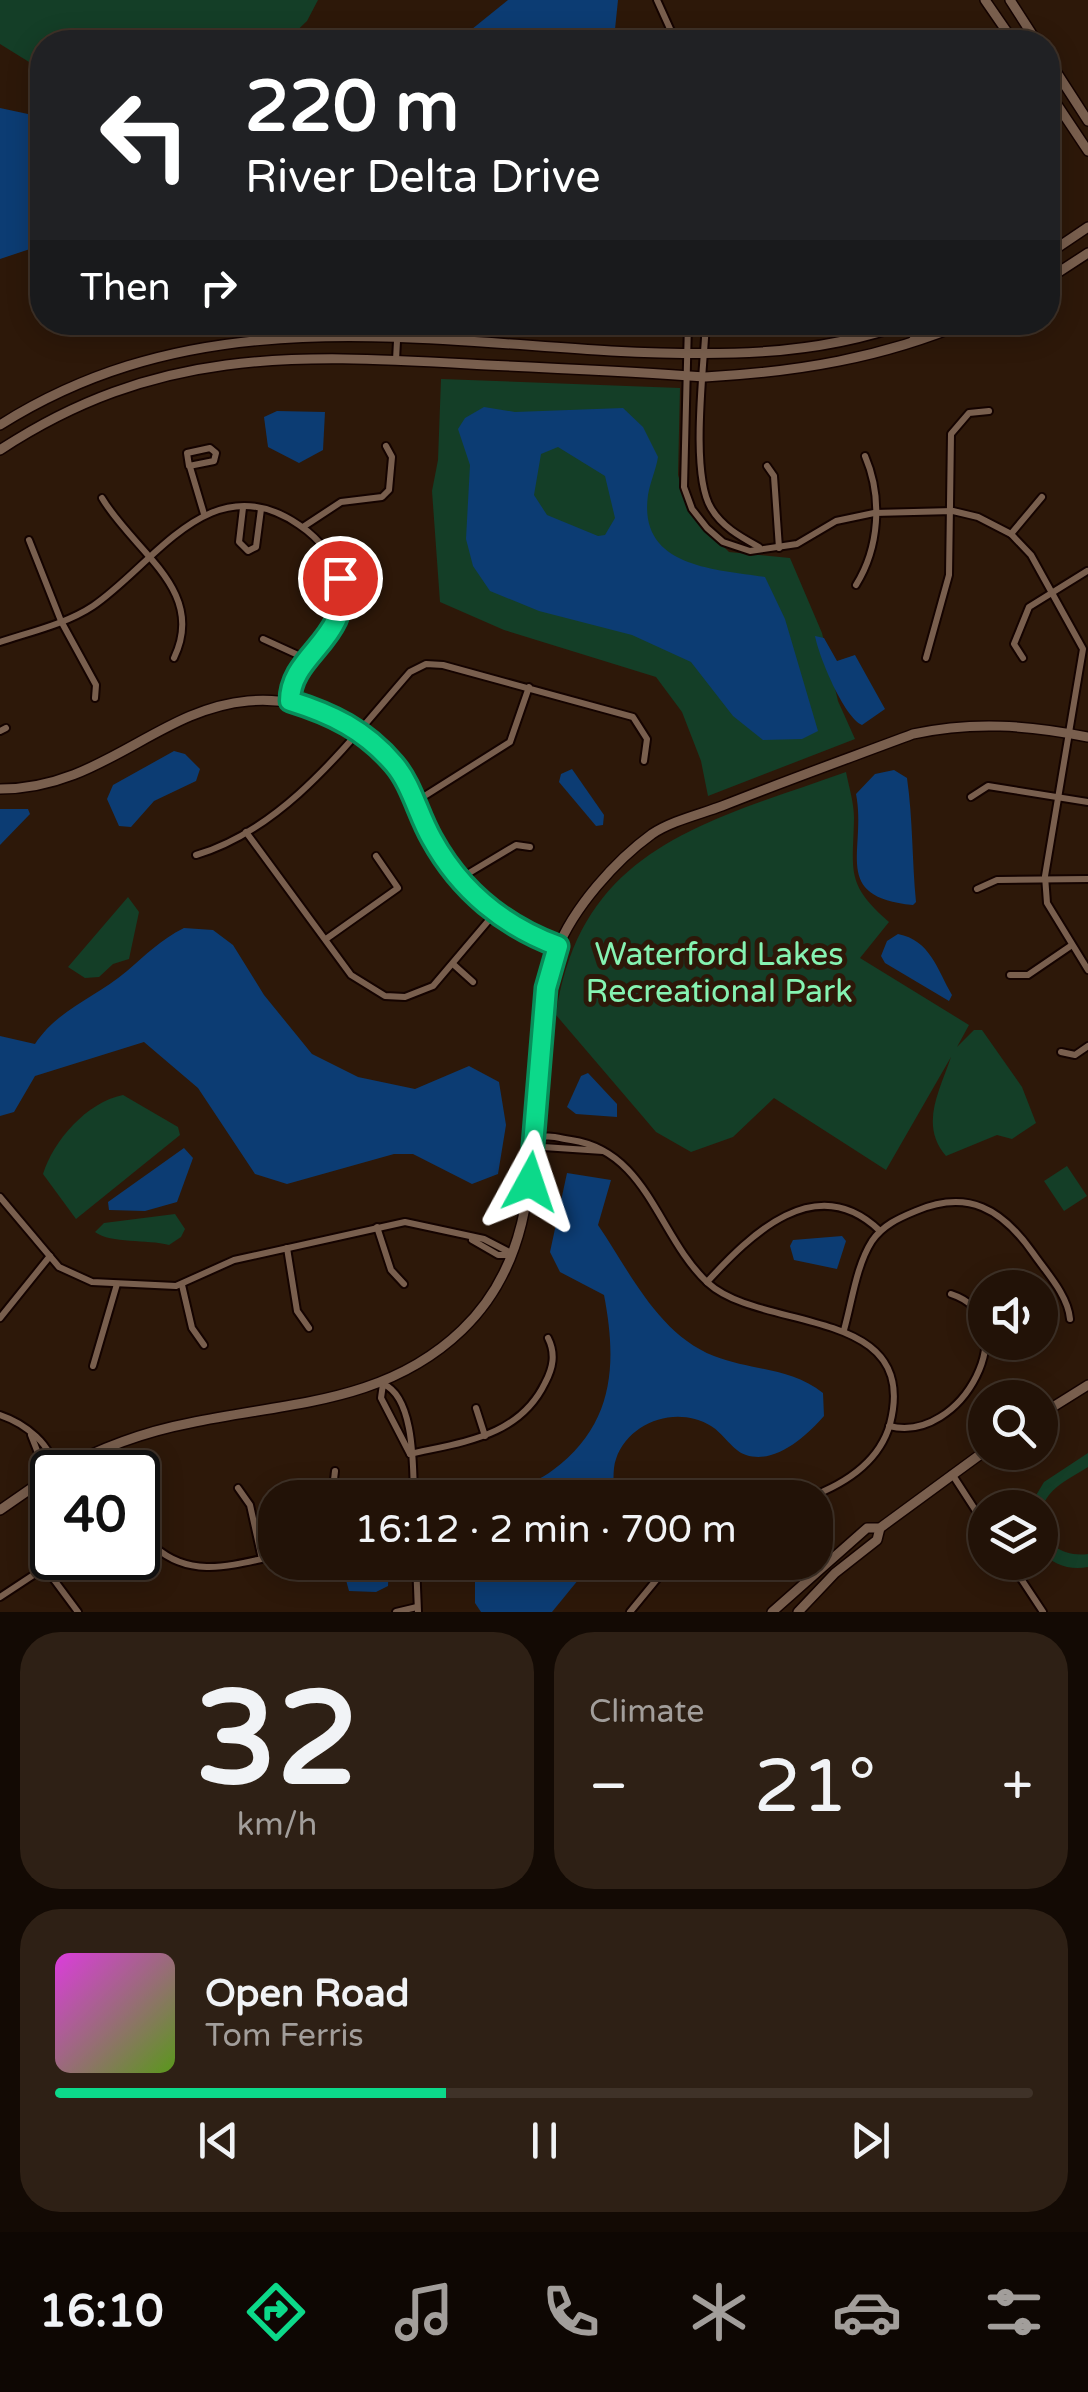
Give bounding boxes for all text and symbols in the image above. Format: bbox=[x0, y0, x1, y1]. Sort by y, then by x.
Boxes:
text: 220 m bbox=[245, 66, 459, 150]
icon: left bbox=[80, 70, 210, 200]
text: River Delta Drive bbox=[245, 151, 601, 205]
icon: right bbox=[191, 260, 246, 315]
text: Then bbox=[80, 265, 171, 311]
pin bbox=[298, 536, 383, 621]
icon: arrive bbox=[313, 551, 368, 606]
park label: Waterford Lakes Recreational Park bbox=[585, 936, 853, 1011]
position arrow bbox=[478, 1130, 582, 1234]
map controls bbox=[968, 1270, 1058, 1580]
button: sound bbox=[968, 1270, 1058, 1360]
button: search bbox=[968, 1380, 1058, 1470]
speed limit sign: 40 bbox=[30, 1450, 160, 1580]
button: layers bbox=[968, 1490, 1058, 1580]
text: 16:12 · 2 min · 700 m bbox=[354, 1507, 737, 1553]
text: 32 bbox=[195, 1663, 359, 1819]
text: Climate bbox=[589, 1693, 704, 1731]
text: 21° bbox=[754, 1742, 876, 1832]
text: − bbox=[589, 1754, 628, 1820]
text: + bbox=[1002, 1754, 1033, 1820]
text: km/h bbox=[237, 1806, 317, 1844]
text: Open Road bbox=[205, 1971, 410, 2017]
text: Tom Ferris bbox=[205, 2017, 364, 2055]
icon: previous bbox=[191, 2113, 246, 2168]
icon: pause bbox=[517, 2113, 572, 2168]
icon: next bbox=[843, 2113, 898, 2168]
icon: directions bbox=[241, 2277, 311, 2347]
icon: music bbox=[389, 2277, 459, 2347]
icon: phone bbox=[536, 2277, 606, 2347]
icon: climate bbox=[684, 2277, 754, 2347]
icon: car bbox=[832, 2277, 902, 2347]
icon: filters bbox=[979, 2277, 1049, 2347]
text: 16:10 bbox=[39, 2285, 164, 2339]

